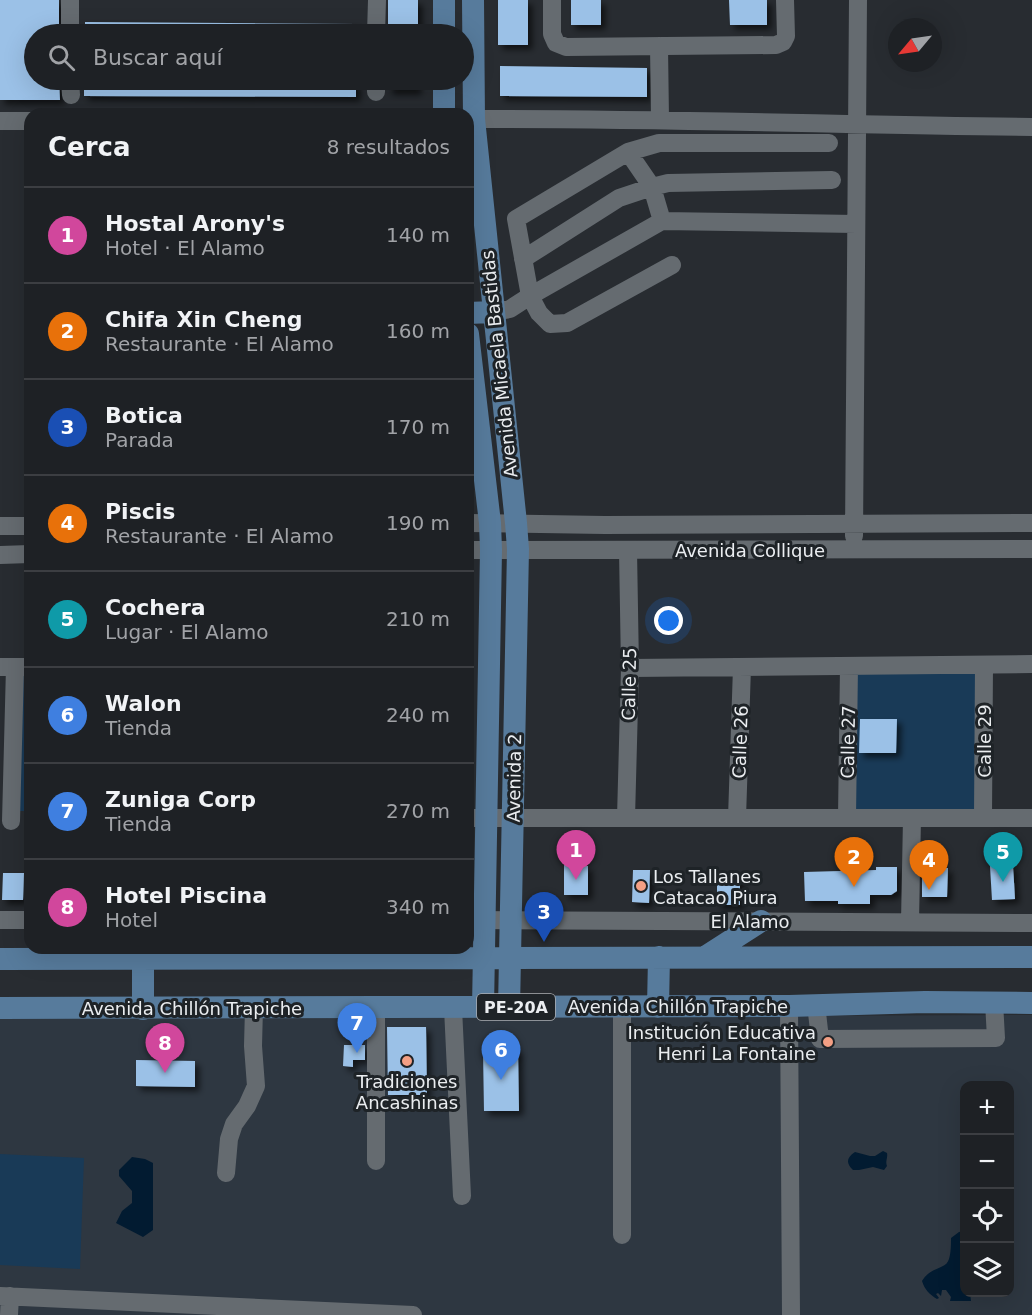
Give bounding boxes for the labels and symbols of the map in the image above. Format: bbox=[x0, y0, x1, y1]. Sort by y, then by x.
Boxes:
north arrow bbox=[888, 18, 942, 72]
street label: Avenida Micaela Bastidas bbox=[477, 249, 521, 479]
street label: Avenida Collique bbox=[675, 540, 825, 561]
your location bbox=[654, 606, 683, 635]
street label: Calle 25 bbox=[618, 647, 640, 721]
street label: Calle 29 bbox=[974, 704, 995, 778]
street label: Calle 26 bbox=[728, 705, 752, 779]
street label: Calle 27 bbox=[837, 705, 859, 779]
street label: Avenida 2 bbox=[503, 733, 525, 823]
pin: 1 bbox=[556, 830, 596, 880]
pin: 5 bbox=[984, 832, 1022, 882]
pin: 2 bbox=[834, 838, 874, 887]
pin: 4 bbox=[910, 840, 948, 890]
place label: Los Tallanes Catacao Piura bbox=[653, 866, 778, 908]
marker: Los Tallanes Catacao Piura bbox=[634, 879, 648, 893]
pin: 3 bbox=[524, 892, 564, 942]
street label: El Alamo bbox=[711, 911, 790, 932]
road number: PE-20A bbox=[477, 994, 555, 1020]
street label: Avenida Chillón Trapiche bbox=[568, 996, 788, 1017]
street label: Avenida Chillón Trapiche bbox=[82, 998, 302, 1019]
pin: 7 bbox=[338, 1004, 376, 1053]
place label: Institución Educativa Henri La Fontaine bbox=[627, 1022, 816, 1064]
pin: 8 bbox=[146, 1024, 184, 1073]
pin: 6 bbox=[482, 1030, 520, 1080]
marker: Institución Educativa Henri La Fontaine bbox=[821, 1035, 835, 1049]
marker: Tradiciones Ancashinas bbox=[400, 1054, 414, 1068]
place label: Tradiciones Ancashinas bbox=[356, 1071, 458, 1113]

